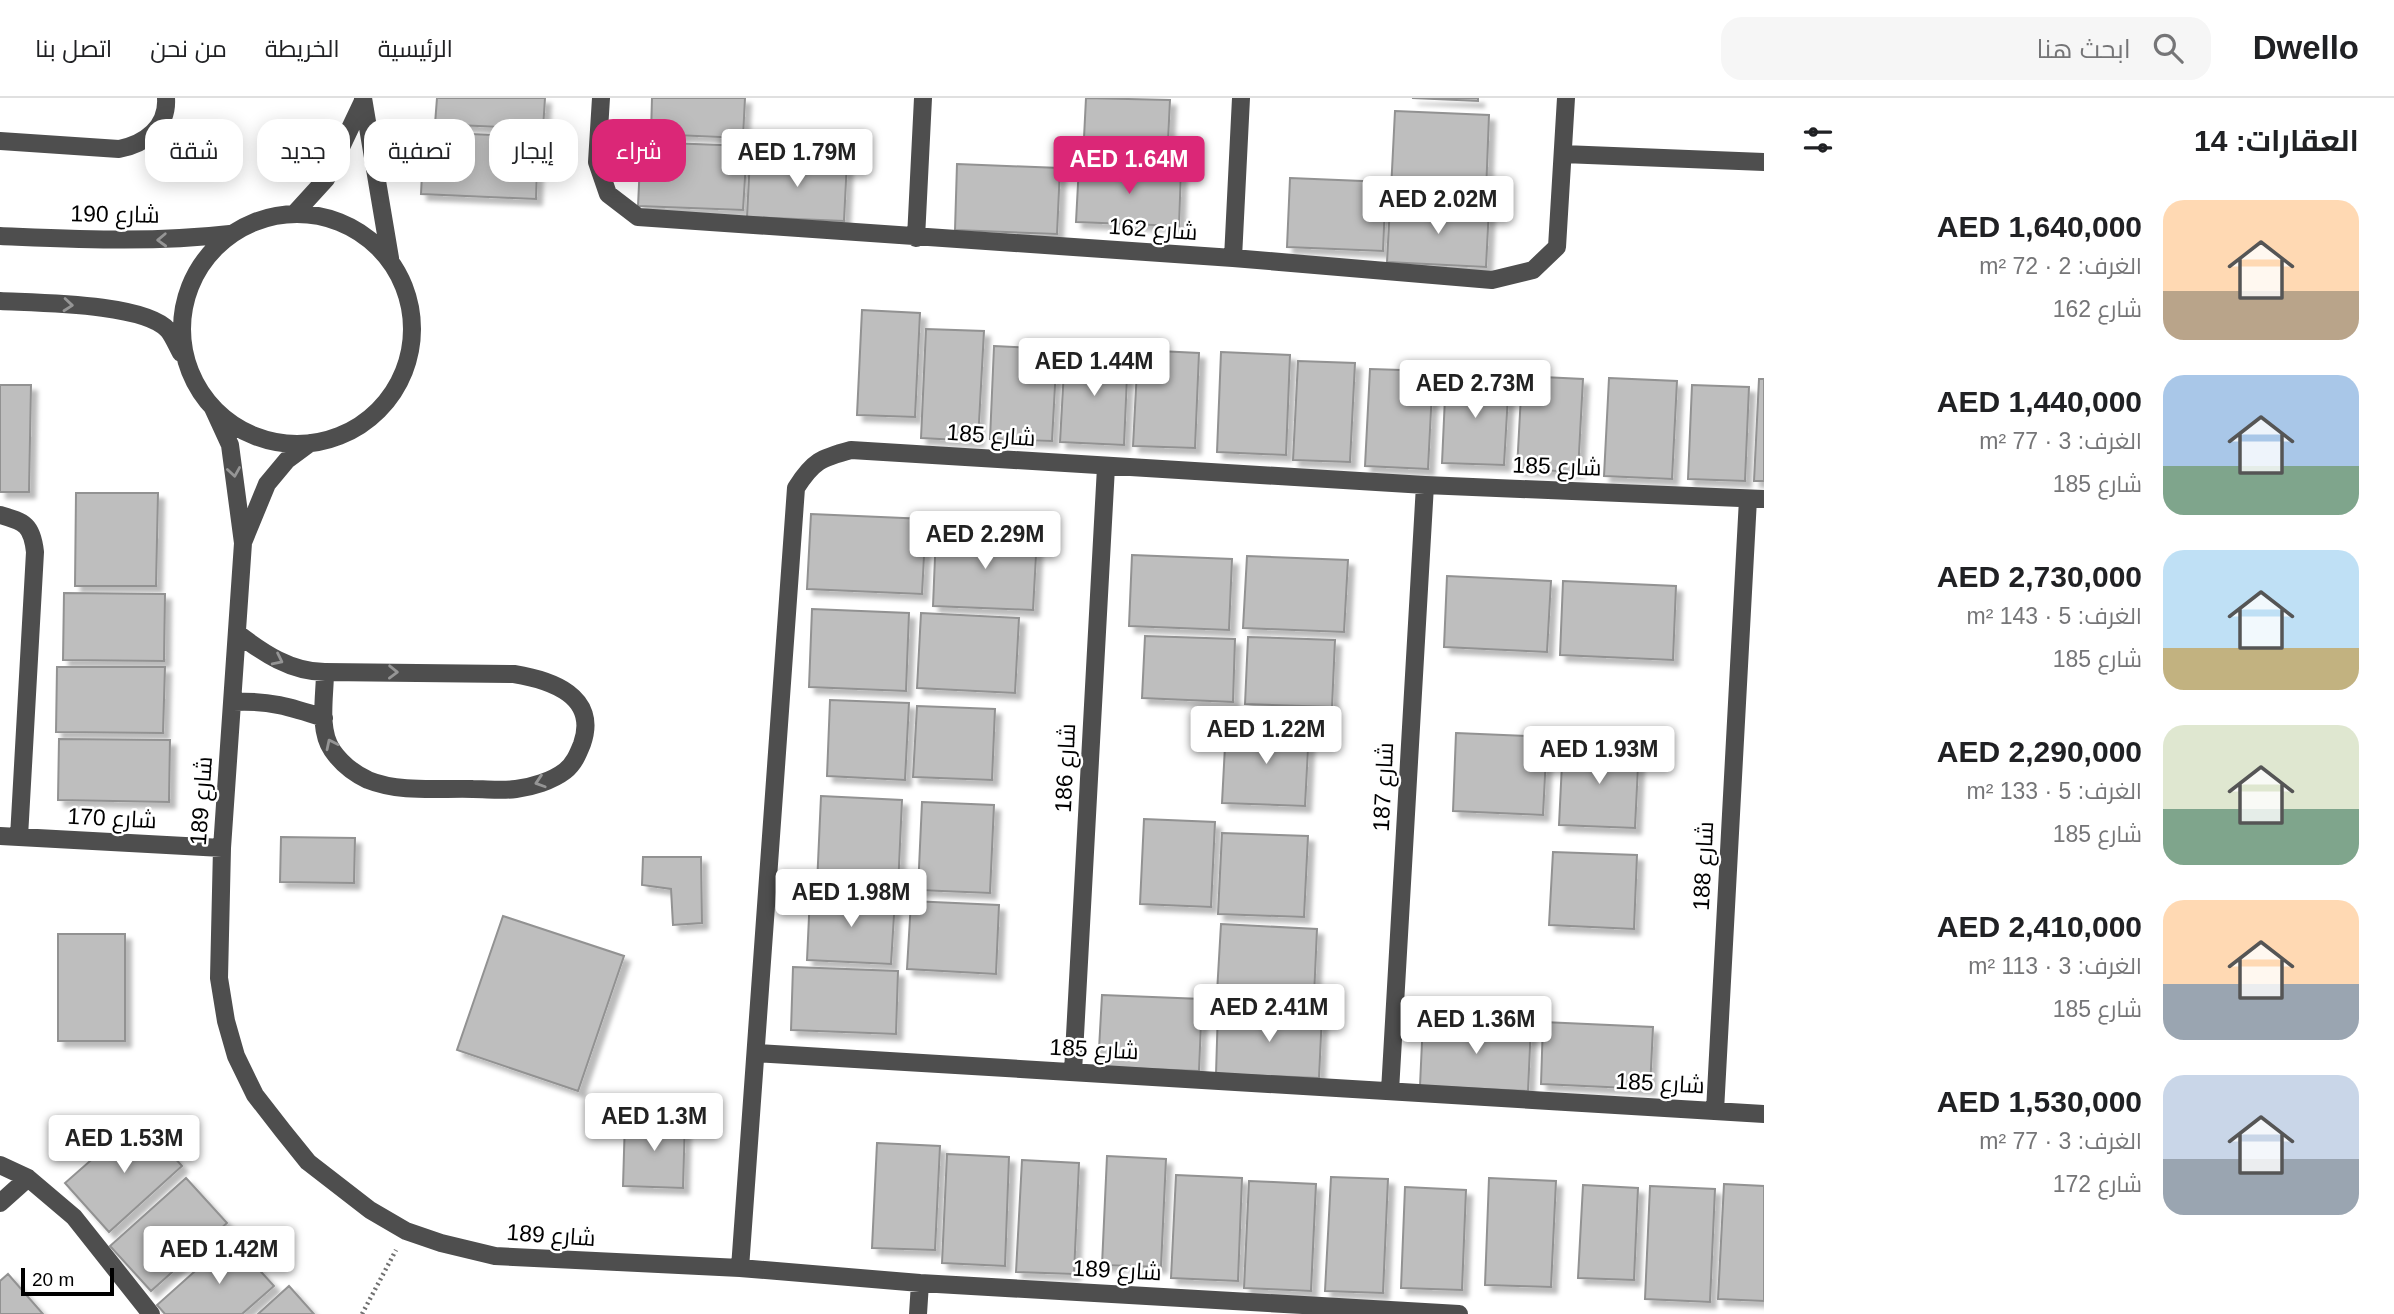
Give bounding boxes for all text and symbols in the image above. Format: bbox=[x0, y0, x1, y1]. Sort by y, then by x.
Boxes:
search box bbox=[1721, 17, 2211, 80]
icon: search bbox=[2149, 29, 2187, 67]
text: Dwello bbox=[2253, 29, 2359, 66]
text: ابحث هنا bbox=[2037, 34, 2131, 64]
text: اتصل بنا bbox=[35, 35, 112, 62]
text: من نحن bbox=[150, 35, 227, 62]
text: الخريطة bbox=[265, 35, 340, 62]
text: الرئيسية bbox=[378, 35, 453, 62]
chip: شقة bbox=[145, 119, 243, 182]
chip: جديد bbox=[257, 119, 350, 182]
chip: تصفية bbox=[364, 119, 475, 182]
chip: إيجار bbox=[489, 119, 578, 182]
chip: شراء bbox=[592, 119, 686, 182]
icon: filters bbox=[1799, 121, 1837, 159]
text: العقارات: 14 bbox=[2194, 124, 2359, 157]
pin: AED 1.79M bbox=[717, 130, 877, 189]
pin: AED 1.64M bbox=[1049, 136, 1209, 196]
text: AED 1.79M bbox=[738, 139, 856, 165]
text: AED 1.64M bbox=[1070, 146, 1188, 172]
pin: AED 2.02M bbox=[1358, 176, 1518, 236]
text: AED 2.02M bbox=[1379, 186, 1497, 212]
street label: شارع 190 bbox=[70, 200, 160, 231]
text: AED 1,640,000 bbox=[1937, 210, 2142, 243]
street label: شارع 162 bbox=[1107, 213, 1198, 248]
icon: home bbox=[2219, 228, 2303, 312]
one-way arrow bbox=[157, 232, 168, 247]
text: الغرف: 2 · 72 m² bbox=[1979, 253, 2142, 279]
text: شارع 162 bbox=[2053, 296, 2142, 322]
one-way arrow bbox=[63, 297, 74, 312]
pin: AED 1.44M bbox=[1014, 338, 1174, 398]
text: AED 1.44M bbox=[1035, 348, 1153, 374]
pin: AED 2.73M bbox=[1395, 360, 1555, 420]
text: AED 2.73M bbox=[1416, 370, 1534, 396]
text: AED 1,440,000 bbox=[1937, 385, 2142, 418]
icon: home bbox=[2219, 403, 2303, 487]
street label: شارع 185 bbox=[945, 419, 1036, 454]
text: الغرف: 3 · 77 m² bbox=[1979, 428, 2142, 454]
street label: شارع 185 bbox=[1512, 451, 1602, 484]
one-way arrow bbox=[226, 466, 241, 478]
text: شارع 185 bbox=[2053, 471, 2142, 497]
pin: AED 2.29M bbox=[905, 512, 1065, 571]
text: AED 2.29M bbox=[926, 521, 1044, 547]
text: AED 2,730,000 bbox=[1937, 560, 2142, 593]
icon: home bbox=[2219, 578, 2303, 662]
text: الغرف: 5 · 143 m² bbox=[1967, 603, 2142, 629]
text: شارع 185 bbox=[2053, 646, 2142, 672]
one-way arrow bbox=[271, 651, 283, 665]
one-way arrow bbox=[388, 665, 399, 680]
pin: AED 1.22M bbox=[1186, 706, 1346, 766]
text: AED 1.22M bbox=[1207, 716, 1325, 742]
street label: شارع 186 bbox=[1050, 723, 1083, 813]
pin: AED 1.93M bbox=[1519, 726, 1679, 786]
text: AED 2,290,000 bbox=[1937, 735, 2142, 768]
text: AED 1.93M bbox=[1540, 736, 1658, 762]
one-way arrow bbox=[325, 739, 339, 751]
street label: شارع 187 bbox=[1368, 742, 1401, 832]
icon: home bbox=[2219, 753, 2303, 837]
street label: شارع 189 bbox=[185, 756, 220, 847]
one-way arrow bbox=[534, 774, 546, 788]
text: الغرف: 5 · 133 m² bbox=[1967, 778, 2142, 804]
street label: شارع 170 bbox=[67, 803, 157, 836]
street label: شارع 188 bbox=[1688, 821, 1721, 911]
text: شارع 185 bbox=[2053, 821, 2142, 847]
pin: AED 1.98M bbox=[771, 870, 931, 929]
text: AED 1.98M bbox=[792, 879, 910, 905]
text: AED 2,410,000 bbox=[1937, 910, 2142, 943]
icon: home bbox=[2219, 928, 2303, 1012]
text: الغرف: 3 · 113 m² bbox=[1968, 953, 2142, 979]
pin: AED 2.41M bbox=[1189, 984, 1349, 1044]
text: AED 2.41M bbox=[1210, 994, 1328, 1020]
pin: AED 1.36M bbox=[1396, 996, 1556, 1056]
text: شارع 185 bbox=[2053, 996, 2142, 1022]
text: AED 1.36M bbox=[1417, 1006, 1535, 1032]
street label: شارع 185 bbox=[1049, 1034, 1139, 1067]
street label: شارع 185 bbox=[1615, 1068, 1705, 1101]
text: AED 1,530,000 bbox=[1937, 1085, 2142, 1118]
pin: AED 1.3M bbox=[582, 1094, 726, 1153]
text: AED 1.3M bbox=[601, 1103, 707, 1129]
icon: home bbox=[2219, 1103, 2303, 1187]
pin: AED 1.53M bbox=[44, 1116, 204, 1175]
text: AED 1.53M bbox=[65, 1125, 183, 1151]
text: الغرف: 3 · 77 m² bbox=[1979, 1128, 2142, 1154]
text: شارع 172 bbox=[2053, 1171, 2142, 1197]
street label: شارع 189 bbox=[505, 1219, 596, 1254]
pin: AED 1.42M bbox=[139, 1226, 299, 1286]
text: AED 1.42M bbox=[160, 1236, 278, 1262]
street label: شارع 189 bbox=[1072, 1255, 1162, 1288]
scale bar bbox=[21, 1265, 114, 1297]
text: 20 m bbox=[32, 1269, 74, 1290]

